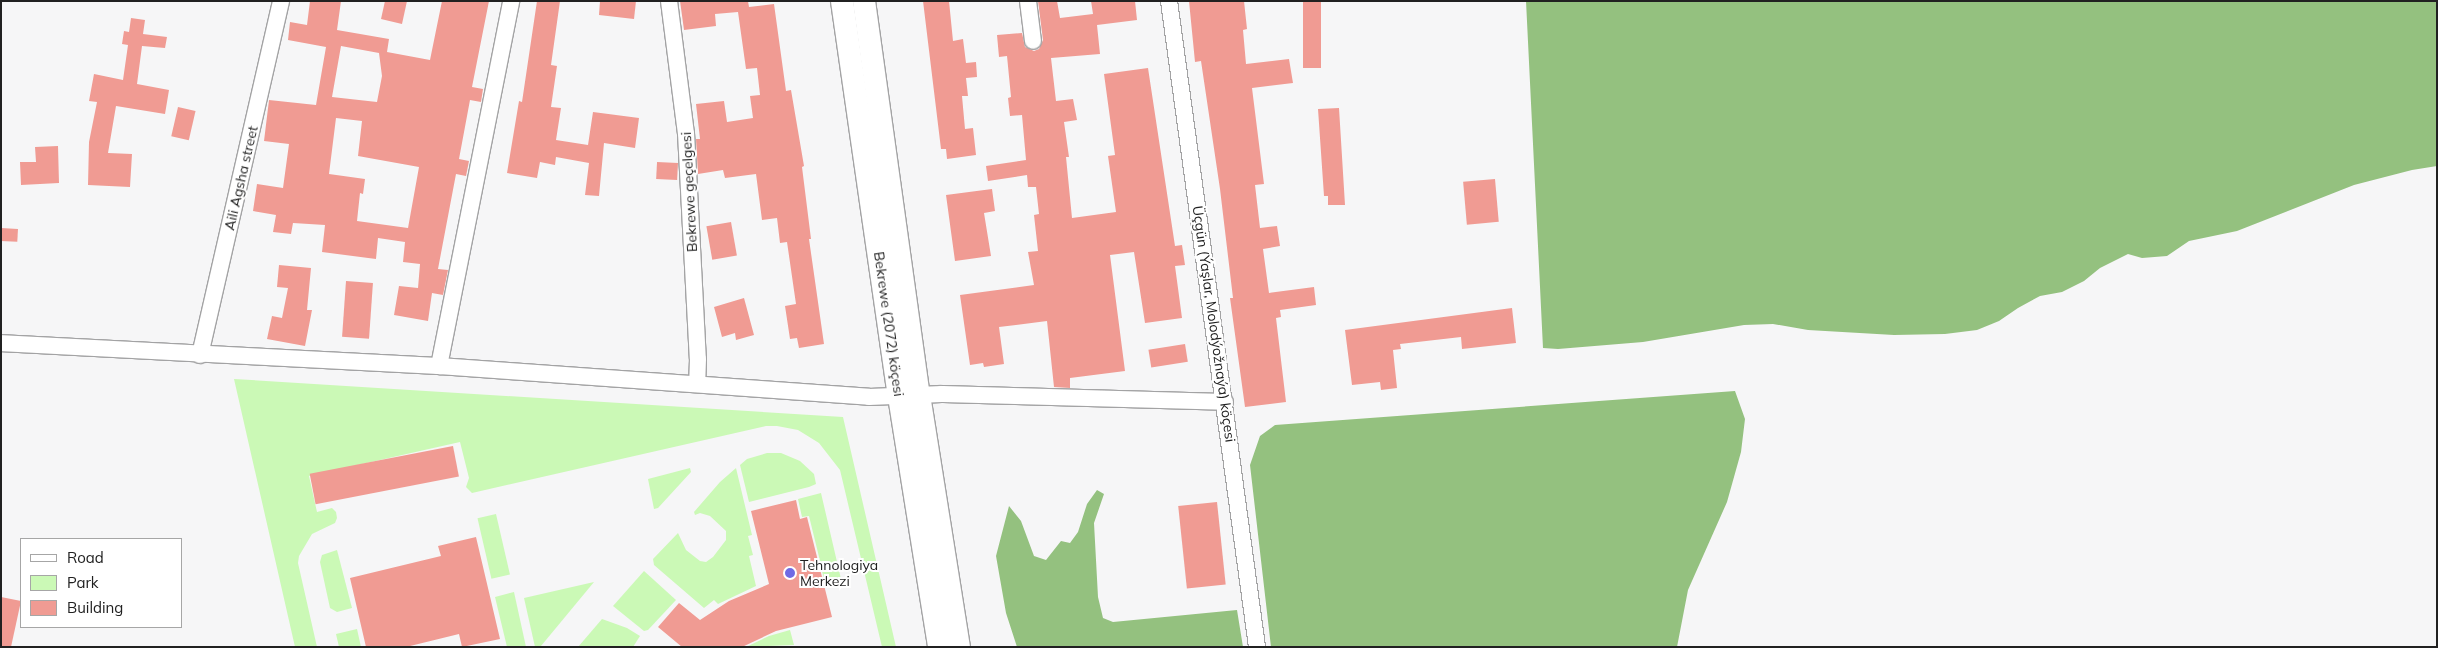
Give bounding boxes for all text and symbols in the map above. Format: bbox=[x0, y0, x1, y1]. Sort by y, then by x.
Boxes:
street label: Aili Agsha street bbox=[221, 124, 261, 232]
street label: Bekrewe geçelgesi bbox=[677, 131, 701, 253]
street label: Üçgün (Ýaşlar, Molodýožnaýa) köçesi bbox=[1189, 205, 1239, 443]
street label: Bekrewe (2072) köçesi bbox=[871, 251, 907, 397]
legend bbox=[20, 538, 182, 628]
text: Road bbox=[67, 548, 104, 567]
place label: Tehnologiya Merkezi bbox=[800, 557, 878, 590]
marker: Tehnologiya Merkezi bbox=[784, 567, 796, 579]
text: Park bbox=[67, 573, 99, 592]
text: Building bbox=[67, 598, 123, 617]

